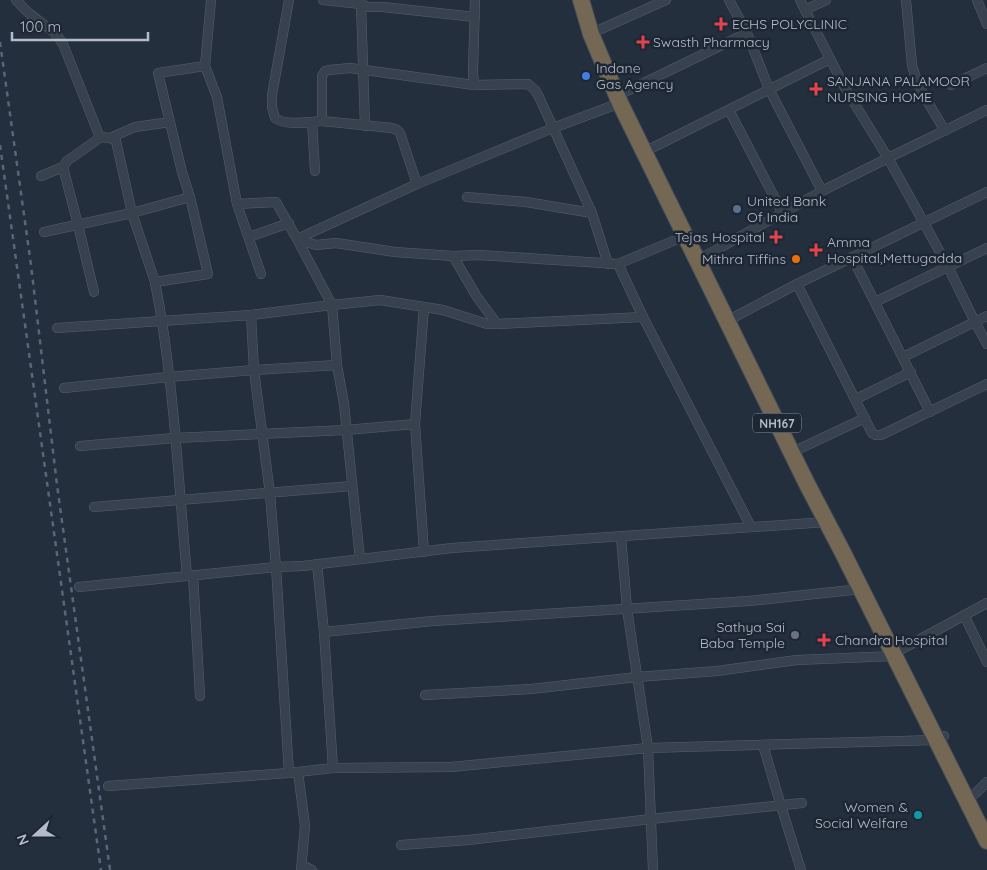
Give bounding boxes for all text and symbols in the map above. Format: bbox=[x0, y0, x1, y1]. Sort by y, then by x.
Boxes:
scale bar bbox=[12, 10, 149, 42]
place label: ECHS POLYCLINIC bbox=[732, 15, 847, 33]
text: 100 m bbox=[20, 17, 61, 36]
marker: ECHS POLYCLINIC bbox=[714, 17, 728, 31]
place label: Swasth Pharmacy bbox=[653, 33, 770, 51]
marker: Swasth Pharmacy bbox=[637, 36, 649, 48]
place label: Indane Gas Agency bbox=[596, 59, 674, 93]
marker: Indane Gas Agency bbox=[580, 70, 592, 82]
place label: SANJANA PALAMOOR NURSING HOME bbox=[827, 72, 970, 106]
marker: SANJANA PALAMOOR NURSING HOME bbox=[809, 82, 823, 96]
place label: United Bank Of India bbox=[747, 192, 826, 226]
marker: United Bank Of India bbox=[731, 203, 743, 215]
place label: Tejas Hospital bbox=[675, 228, 765, 246]
marker: Tejas Hospital bbox=[769, 230, 783, 244]
place label: Amma Hospital,Mettugadda bbox=[827, 233, 962, 267]
marker: Amma Hospital,Mettugadda bbox=[809, 243, 823, 257]
place label: Mithra Tiffins bbox=[702, 250, 786, 268]
marker: Mithra Tiffins bbox=[790, 253, 802, 265]
road number: NH167 bbox=[753, 413, 801, 432]
place label: Sathya Sai Baba Temple bbox=[700, 618, 785, 652]
marker: Sathya Sai Baba Temple bbox=[789, 629, 801, 641]
place label: Chandra Hospital bbox=[835, 631, 948, 649]
marker: Chandra Hospital bbox=[817, 633, 831, 647]
place label: Women & Social Welfare bbox=[815, 798, 908, 832]
marker: Women & Social Welfare bbox=[912, 809, 924, 821]
north arrow bbox=[10, 810, 60, 860]
text: N bbox=[13, 832, 33, 848]

